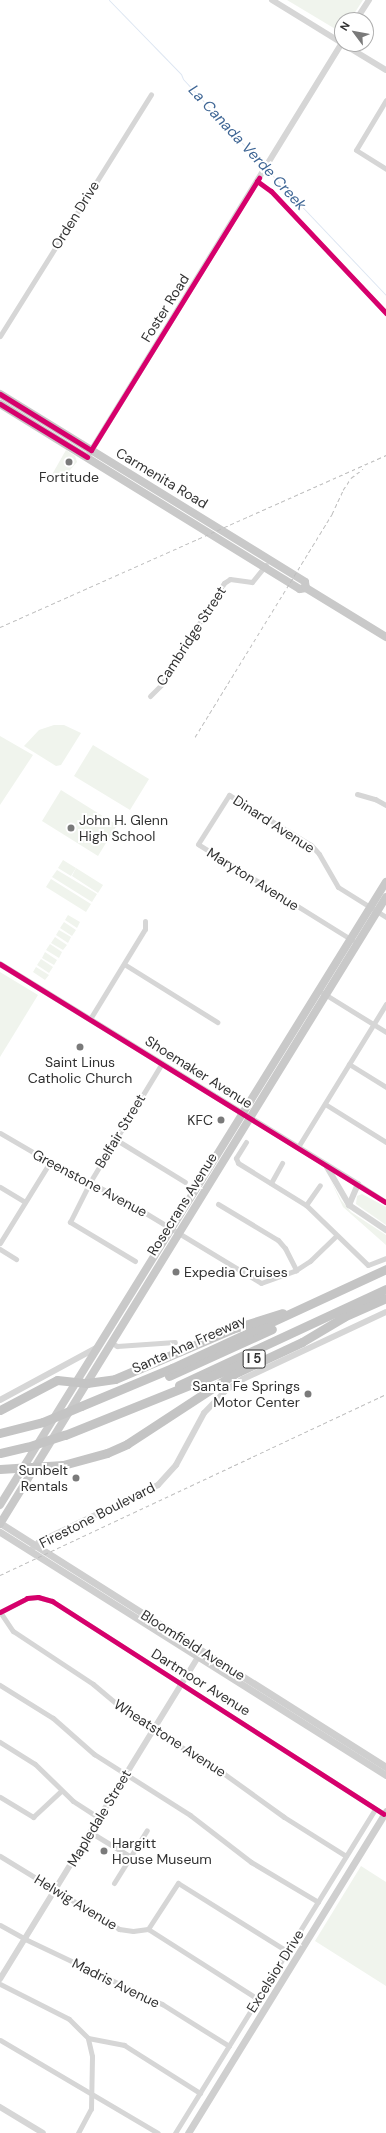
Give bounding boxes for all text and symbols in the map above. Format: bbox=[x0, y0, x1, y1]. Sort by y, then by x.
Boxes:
north arrow bbox=[334, 12, 374, 52]
text: N bbox=[337, 19, 353, 33]
water label: La Canada Verde Creek bbox=[184, 82, 310, 214]
street label: Orden Drive bbox=[47, 178, 103, 252]
street label: Foster Road bbox=[137, 271, 193, 345]
street label: Carmenita Road bbox=[113, 444, 211, 512]
marker: Fortitude bbox=[64, 457, 74, 467]
place label: Fortitude bbox=[39, 469, 99, 485]
street label: Cambridge Street bbox=[153, 583, 229, 689]
street label: Dinard Avenue bbox=[230, 791, 318, 857]
place label: John H. Glenn High School bbox=[79, 812, 168, 844]
marker: John H. Glenn High School bbox=[66, 823, 76, 833]
street label: Maryton Avenue bbox=[204, 844, 302, 914]
street label: Shoemaker Avenue bbox=[142, 1032, 256, 1112]
marker: Saint Linus Catholic Church bbox=[75, 1042, 85, 1052]
place label: Saint Linus Catholic Church bbox=[28, 1054, 132, 1086]
street label: Belfair Street bbox=[91, 1091, 149, 1171]
place label: KFC bbox=[187, 1112, 213, 1128]
marker: KFC bbox=[216, 1115, 226, 1125]
street label: Greenstone Avenue bbox=[30, 1146, 150, 1220]
street label: Rosecrans Avenue bbox=[144, 1149, 220, 1259]
place label: Expedia Cruises bbox=[184, 1264, 288, 1280]
marker: Expedia Cruises bbox=[171, 1267, 181, 1277]
street label: Santa Ana Freeway bbox=[129, 1311, 249, 1377]
road number: I 5 bbox=[242, 1348, 266, 1370]
place label: Santa Fe Springs Motor Center bbox=[192, 1378, 300, 1410]
marker: Santa Fe Springs Motor Center bbox=[303, 1389, 313, 1399]
place label: Sunbelt Rentals bbox=[18, 1462, 68, 1494]
marker: Sunbelt Rentals bbox=[71, 1473, 81, 1483]
street label: Firestone Boulevard bbox=[36, 1479, 158, 1551]
street label: Bloomfield Avenue bbox=[138, 1606, 248, 1684]
street label: Dartmoor Avenue bbox=[148, 1645, 254, 1719]
street label: Wheatstone Avenue bbox=[111, 1696, 229, 1780]
street label: Mapledale Street bbox=[63, 1766, 135, 1870]
place label: Hargitt House Museum bbox=[112, 1835, 212, 1868]
marker: Hargitt House Museum bbox=[99, 1846, 109, 1856]
street label: Helwig Avenue bbox=[31, 1871, 121, 1933]
street label: Excelsior Drive bbox=[243, 1927, 307, 2015]
street label: Madris Avenue bbox=[70, 1955, 162, 2011]

